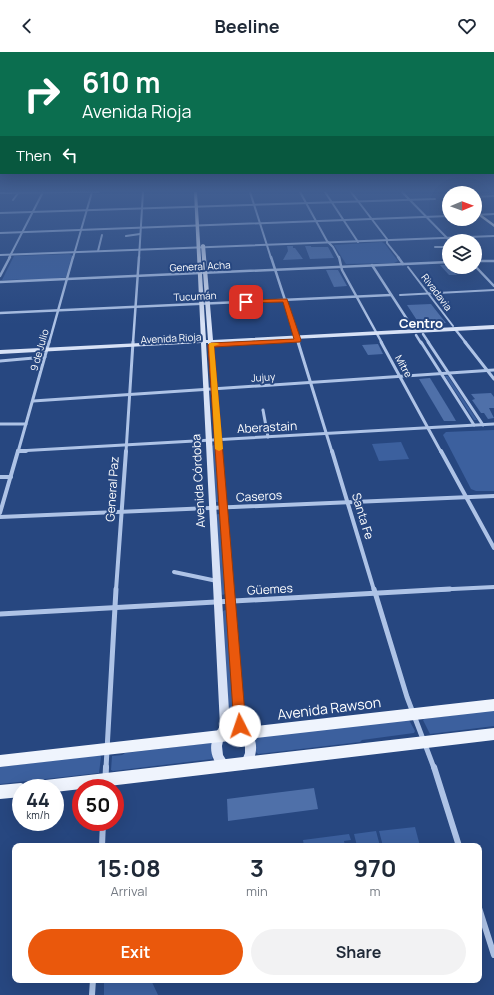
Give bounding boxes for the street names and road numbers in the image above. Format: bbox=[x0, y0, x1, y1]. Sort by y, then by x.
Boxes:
street label: General Acha bbox=[169, 257, 231, 275]
street label: Rivadavia bbox=[418, 271, 456, 313]
street label: Tucumán bbox=[173, 288, 217, 304]
street label: 9 de Julio bbox=[26, 327, 52, 373]
street label: Avenida Rioja bbox=[140, 329, 202, 347]
street label: Mitre bbox=[392, 352, 416, 380]
street label: Jujuy bbox=[250, 369, 276, 385]
street label: Aberastain bbox=[237, 417, 297, 437]
street label: Avenida Córdoba bbox=[187, 434, 209, 528]
street label: General Paz bbox=[101, 456, 123, 522]
street label: Caseros bbox=[236, 486, 282, 506]
street label: Santa Fe bbox=[348, 491, 378, 541]
street label: Güemes bbox=[247, 579, 293, 599]
street label: Avenida Rawson bbox=[276, 692, 382, 724]

